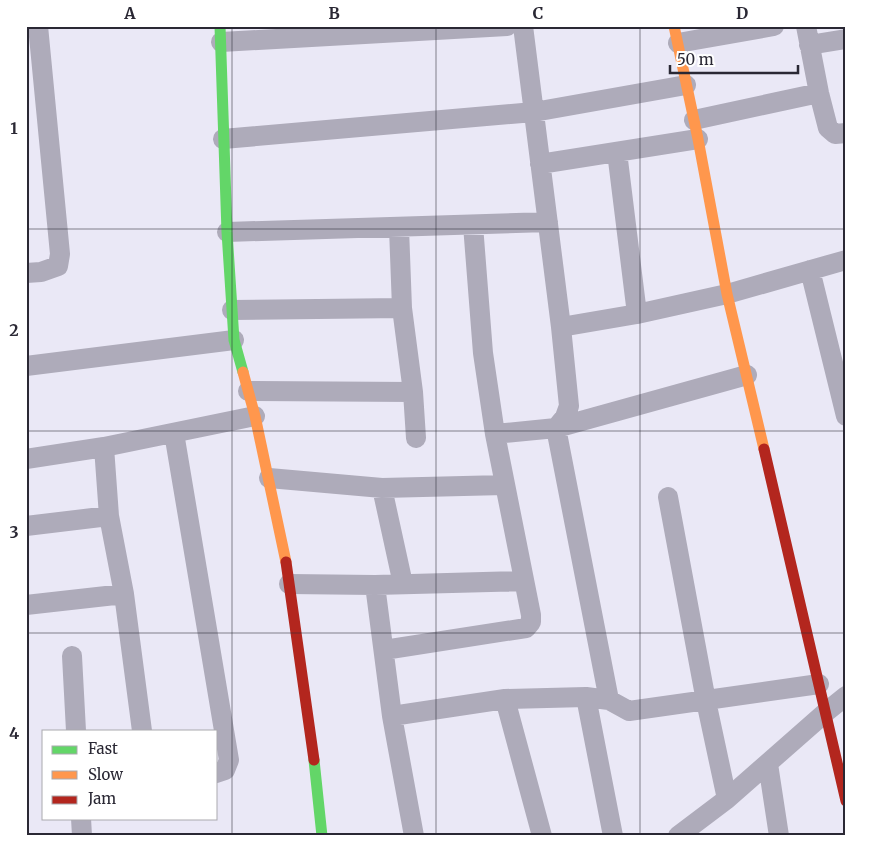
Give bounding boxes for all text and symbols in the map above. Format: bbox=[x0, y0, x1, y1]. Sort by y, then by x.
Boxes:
text: A bbox=[123, 3, 136, 23]
text: B bbox=[328, 3, 340, 23]
text: C bbox=[533, 3, 543, 23]
text: D bbox=[736, 3, 748, 23]
scale bar bbox=[670, 42, 797, 74]
text: 50 m bbox=[677, 50, 714, 69]
text: 1 bbox=[10, 118, 18, 138]
text: 2 bbox=[9, 320, 19, 340]
text: 3 bbox=[9, 522, 19, 542]
text: 4 bbox=[9, 723, 19, 743]
legend bbox=[42, 730, 218, 820]
text: Fast bbox=[88, 739, 118, 758]
text: Slow bbox=[88, 765, 123, 784]
text: Jam bbox=[87, 789, 116, 808]

